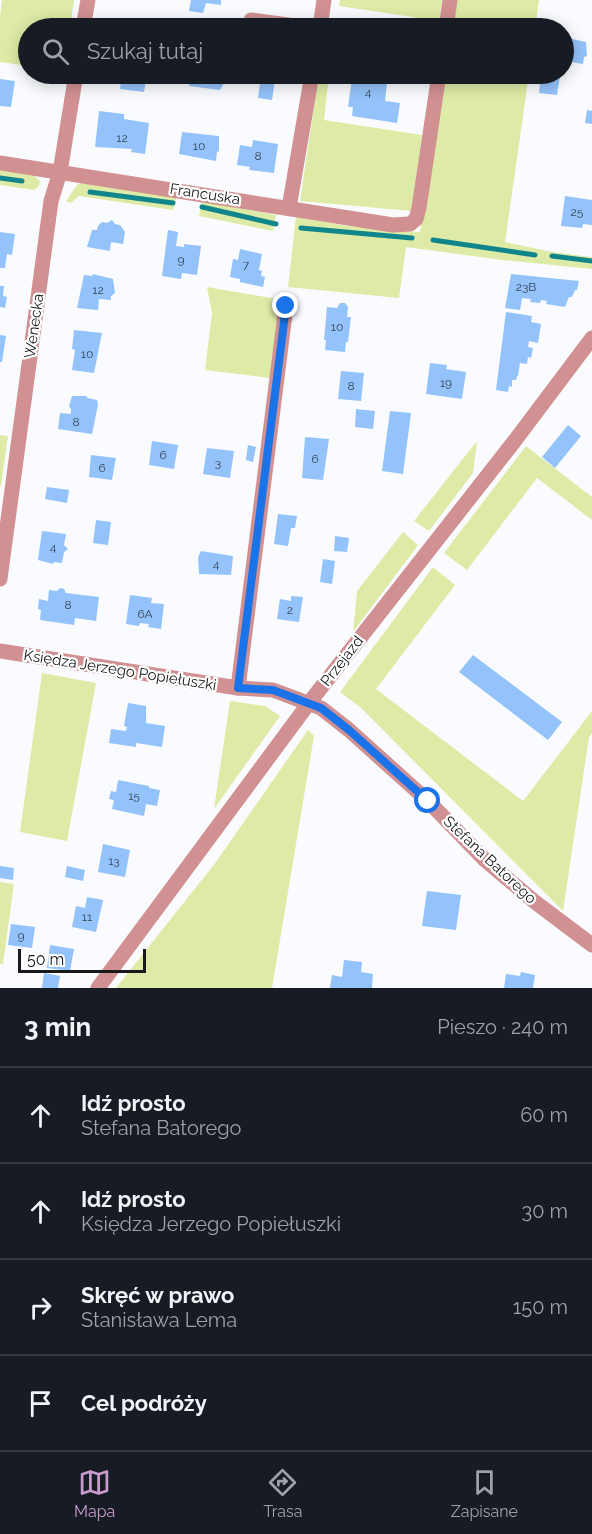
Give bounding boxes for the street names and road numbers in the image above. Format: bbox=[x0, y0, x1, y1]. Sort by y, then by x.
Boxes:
street label: Francuska bbox=[169, 180, 241, 208]
street label: Wenecka bbox=[21, 292, 47, 360]
street label: Przejazd bbox=[317, 632, 367, 690]
street label: Księdza Jerzego Popiełuszki bbox=[22, 646, 218, 694]
street label: Stefana Batorego bbox=[440, 812, 540, 908]

